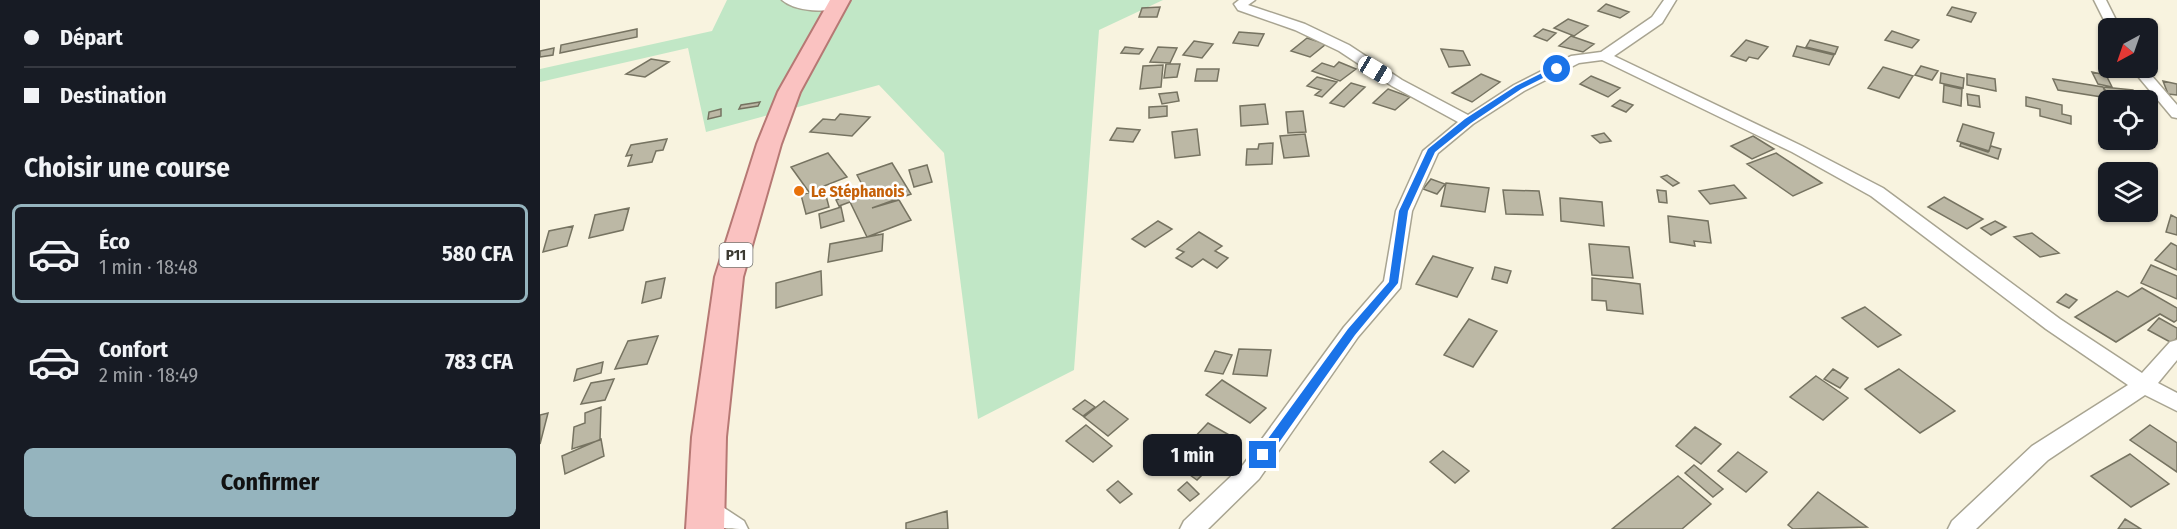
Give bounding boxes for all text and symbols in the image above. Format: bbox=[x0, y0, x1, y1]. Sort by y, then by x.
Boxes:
north arrow bbox=[2098, 18, 2158, 78]
map controls bbox=[2098, 18, 2158, 222]
text: Départ bbox=[60, 24, 123, 51]
car bbox=[1355, 53, 1395, 87]
route start bbox=[1543, 55, 1570, 82]
text: Destination bbox=[60, 82, 167, 109]
button: locate bbox=[2098, 90, 2158, 150]
text: Choisir une course bbox=[24, 152, 230, 184]
button: layers bbox=[2098, 162, 2158, 222]
place label: Le Stéphanois bbox=[811, 182, 904, 201]
marker: Le Stéphanois bbox=[792, 184, 806, 198]
icon: car bbox=[27, 227, 81, 281]
text: Éco bbox=[99, 228, 130, 255]
text: 580 CFA bbox=[442, 240, 513, 267]
road number: P11 bbox=[720, 243, 752, 267]
text: 1 min · 18:48 bbox=[99, 255, 198, 279]
icon: car bbox=[27, 335, 81, 389]
text: Confort bbox=[99, 336, 168, 363]
text: 783 CFA bbox=[445, 348, 513, 375]
text: 2 min · 18:49 bbox=[99, 363, 198, 387]
callout: 1 min bbox=[1143, 434, 1242, 476]
route end bbox=[1249, 441, 1276, 468]
text: 1 min bbox=[1171, 443, 1214, 467]
button: Confirmer bbox=[24, 448, 516, 517]

